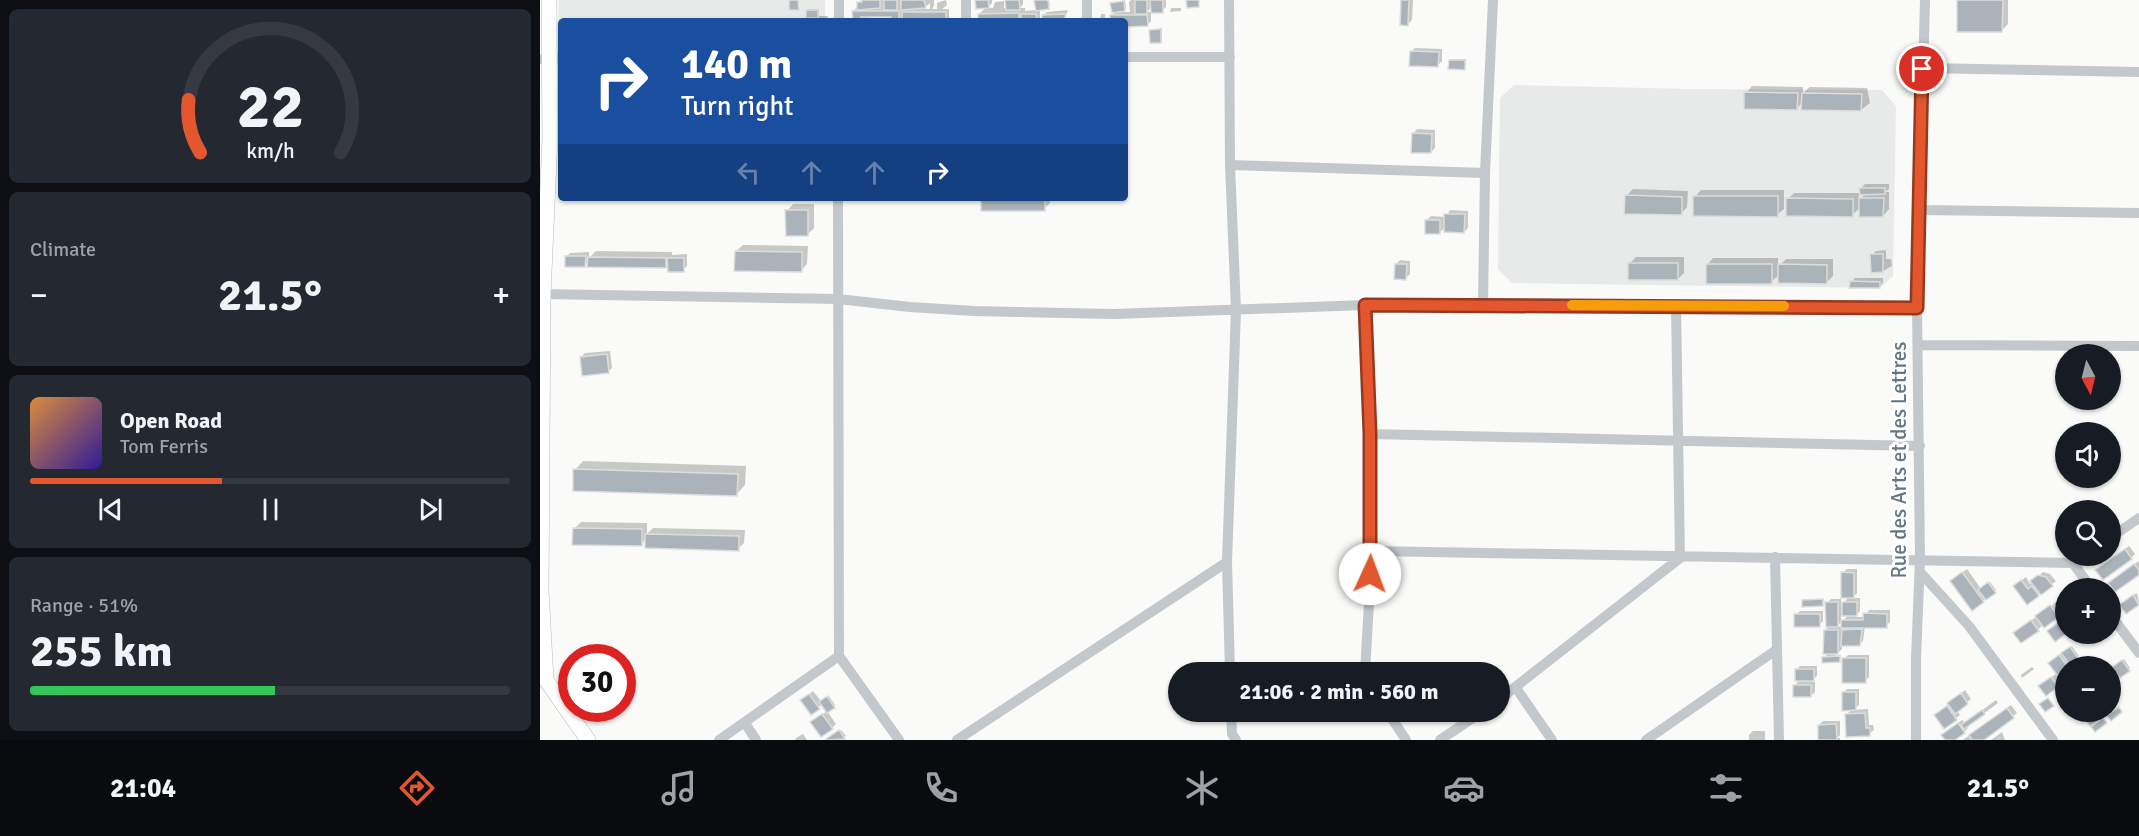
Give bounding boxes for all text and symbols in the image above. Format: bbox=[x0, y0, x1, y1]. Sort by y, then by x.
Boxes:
text: 140 m bbox=[681, 39, 792, 90]
icon: right bbox=[582, 42, 660, 120]
pin bbox=[1896, 43, 1947, 94]
icon: arrive bbox=[1905, 52, 1938, 85]
text: 22 bbox=[236, 68, 304, 145]
text: Turn right bbox=[681, 90, 794, 123]
text: km/h bbox=[246, 138, 294, 164]
icon: left bbox=[732, 156, 765, 189]
icon: ahead bbox=[795, 156, 828, 189]
icon: ahead bbox=[858, 156, 891, 189]
icon: right bbox=[921, 156, 954, 189]
text: Climate bbox=[30, 237, 96, 262]
text: 21.5° bbox=[218, 268, 322, 323]
text: − bbox=[30, 275, 48, 316]
text: + bbox=[492, 275, 510, 316]
street label: Rue des Arts et des Lettres bbox=[1886, 342, 1912, 578]
north arrow bbox=[2055, 344, 2121, 410]
map controls bbox=[2055, 344, 2121, 722]
text: Open Road bbox=[120, 407, 222, 434]
button: sound bbox=[2055, 422, 2121, 488]
text: Tom Ferris bbox=[120, 434, 208, 459]
icon: previous bbox=[94, 493, 127, 526]
icon: pause bbox=[254, 493, 287, 526]
icon: next bbox=[414, 493, 447, 526]
button: search bbox=[2055, 500, 2121, 566]
position arrow bbox=[1338, 542, 1402, 606]
button: + bbox=[2055, 578, 2121, 644]
text: Range · 51% bbox=[30, 593, 138, 618]
text: 255 km bbox=[30, 624, 173, 679]
speed limit sign: 30 bbox=[558, 644, 636, 722]
button: − bbox=[2055, 656, 2121, 722]
text: 21:06 · 2 min · 560 m bbox=[1239, 678, 1439, 705]
icon: directions bbox=[396, 767, 438, 809]
icon: music bbox=[658, 767, 700, 809]
icon: phone bbox=[920, 767, 962, 809]
icon: climate bbox=[1181, 767, 1223, 809]
icon: car bbox=[1443, 767, 1485, 809]
icon: filters bbox=[1705, 767, 1747, 809]
text: 21:04 bbox=[110, 772, 176, 805]
text: 21.5° bbox=[1967, 772, 2029, 805]

